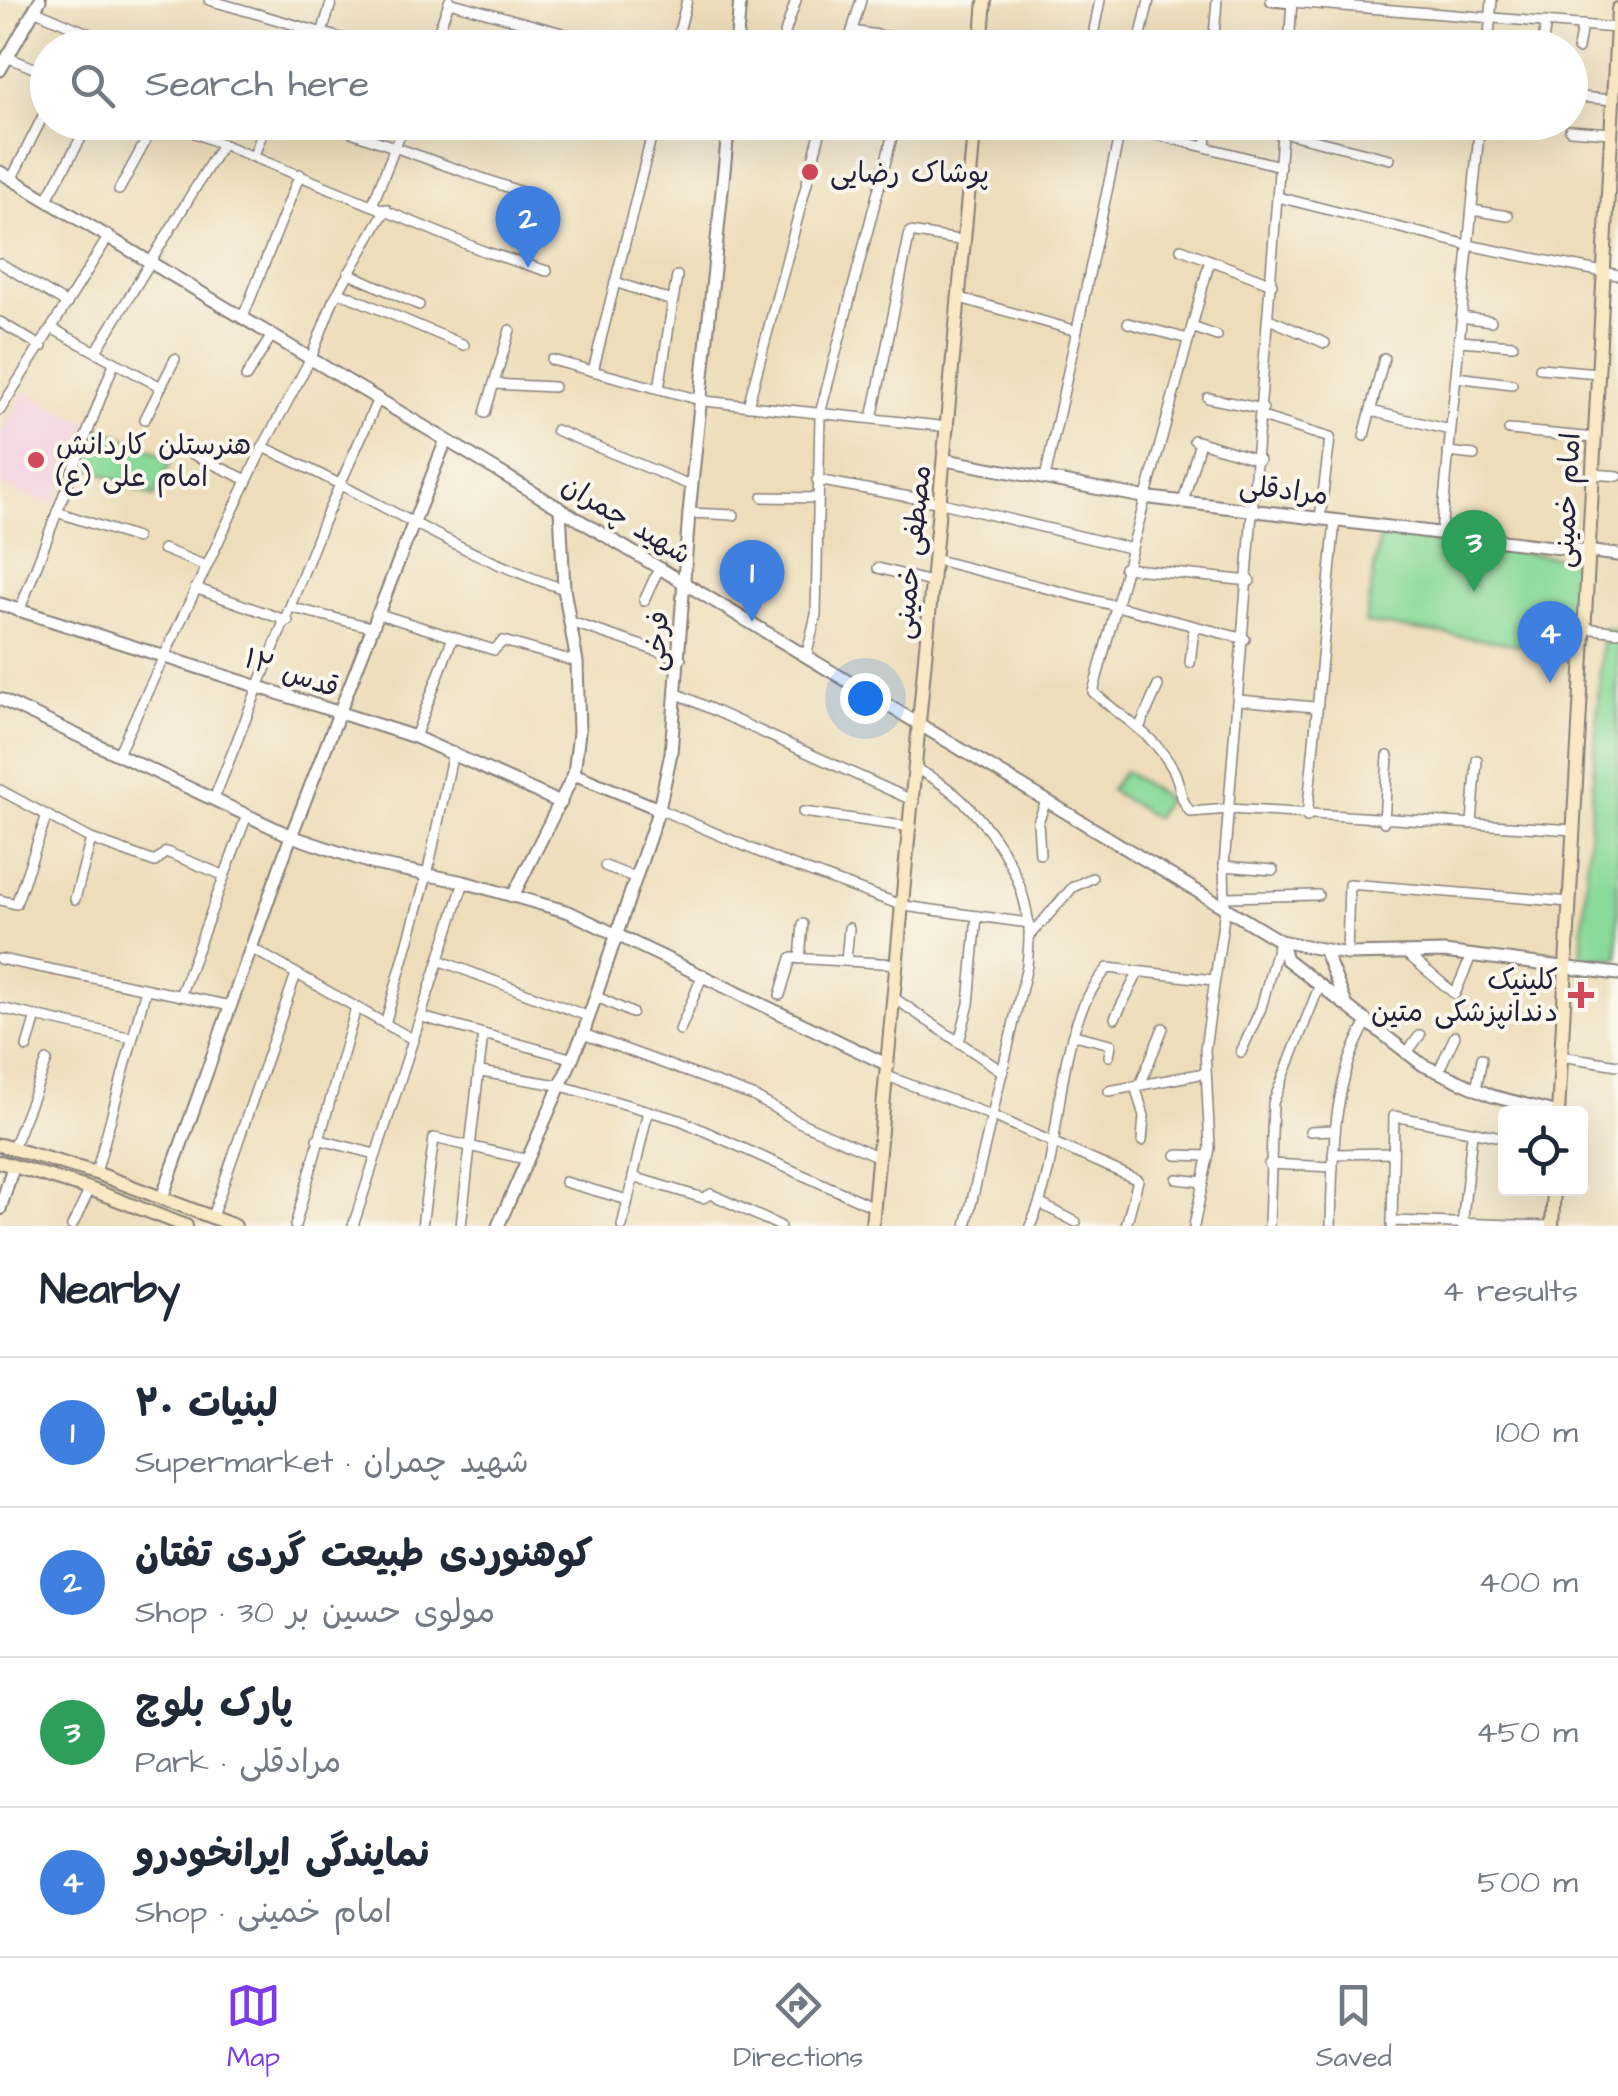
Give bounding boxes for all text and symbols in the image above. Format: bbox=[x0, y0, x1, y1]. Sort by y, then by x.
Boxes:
search box bbox=[30, 30, 1588, 140]
icon: search bbox=[65, 58, 120, 113]
text: Search here bbox=[145, 59, 369, 111]
place label: پوشاک رضایی bbox=[830, 154, 989, 193]
marker: پوشاک رضایی bbox=[799, 161, 821, 183]
pin: 2 bbox=[496, 186, 560, 268]
place label: هنرستلن کاردانش امام علی (ع) bbox=[56, 426, 251, 498]
street label: امام خمینی bbox=[1544, 431, 1592, 569]
marker: هنرستلن کاردانش امام علی (ع) bbox=[25, 449, 47, 471]
street label: مصطفی خمینی bbox=[884, 463, 941, 641]
street label: شهید چمران bbox=[554, 466, 698, 574]
street label: مرادقلی bbox=[1237, 466, 1330, 515]
pin: 3 bbox=[1442, 510, 1506, 592]
pin: 1 bbox=[720, 540, 784, 622]
pin: 4 bbox=[1518, 600, 1582, 683]
street label: فرخی bbox=[636, 610, 679, 672]
street label: قدس ۱۲ bbox=[239, 639, 344, 708]
your location bbox=[840, 673, 891, 724]
place label: کلینیک دندانپزشکی متین bbox=[1371, 961, 1558, 1032]
marker: کلینیک دندانپزشکی متین bbox=[1568, 982, 1594, 1008]
map controls bbox=[1498, 1106, 1588, 1196]
button: locate bbox=[1498, 1106, 1588, 1196]
text: Nearby bbox=[40, 1262, 180, 1320]
text: 4 results bbox=[1442, 1269, 1578, 1314]
text: لبنیات ۲۰ bbox=[135, 1379, 277, 1431]
text: 1 bbox=[70, 1410, 75, 1455]
text: 100 m bbox=[1496, 1410, 1578, 1455]
text: Supermarket · شهید چمران bbox=[135, 1440, 529, 1485]
text: کوهنوردی طبیعت گردی تفتان bbox=[135, 1529, 593, 1581]
text: 2 bbox=[63, 1560, 82, 1605]
text: 400 m bbox=[1478, 1560, 1578, 1605]
text: Shop · مولوی حسین بر 30 bbox=[135, 1590, 495, 1635]
text: پارک بلوچ bbox=[135, 1679, 293, 1731]
text: 3 bbox=[64, 1710, 81, 1755]
text: 450 m bbox=[1476, 1710, 1578, 1755]
text: Park · مرادقلی bbox=[135, 1740, 341, 1785]
text: نمایندگی ایرانخودرو bbox=[135, 1829, 429, 1881]
text: 4 bbox=[62, 1860, 83, 1905]
text: 500 m bbox=[1477, 1860, 1578, 1905]
text: Shop · امام خمینی bbox=[135, 1890, 392, 1935]
tab: Map bbox=[226, 1978, 281, 2077]
tab: Directions bbox=[733, 1978, 863, 2077]
tab: Saved bbox=[1316, 1978, 1392, 2077]

